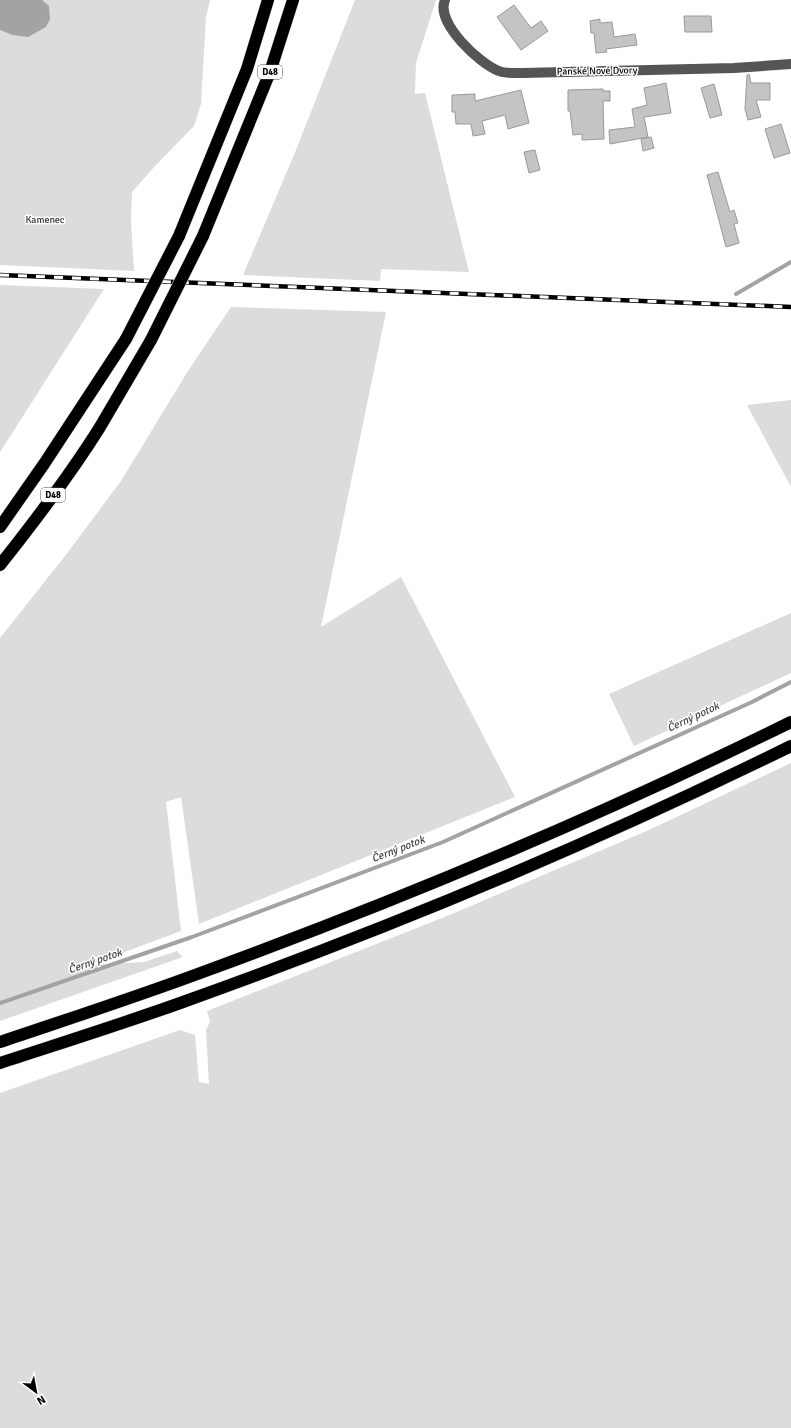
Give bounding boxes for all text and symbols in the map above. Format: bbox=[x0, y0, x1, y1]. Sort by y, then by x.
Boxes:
street label: Panské Nové Dvory bbox=[557, 64, 638, 78]
road number: D48 bbox=[258, 65, 282, 79]
park label: Kamenec bbox=[25, 214, 65, 226]
road number: D48 bbox=[41, 488, 65, 502]
water label: Černý potok bbox=[665, 699, 722, 735]
water label: Černý potok bbox=[370, 832, 428, 865]
water label: Černý potok bbox=[66, 945, 125, 976]
north arrow bbox=[16, 1372, 56, 1412]
text: N bbox=[34, 1393, 48, 1408]

